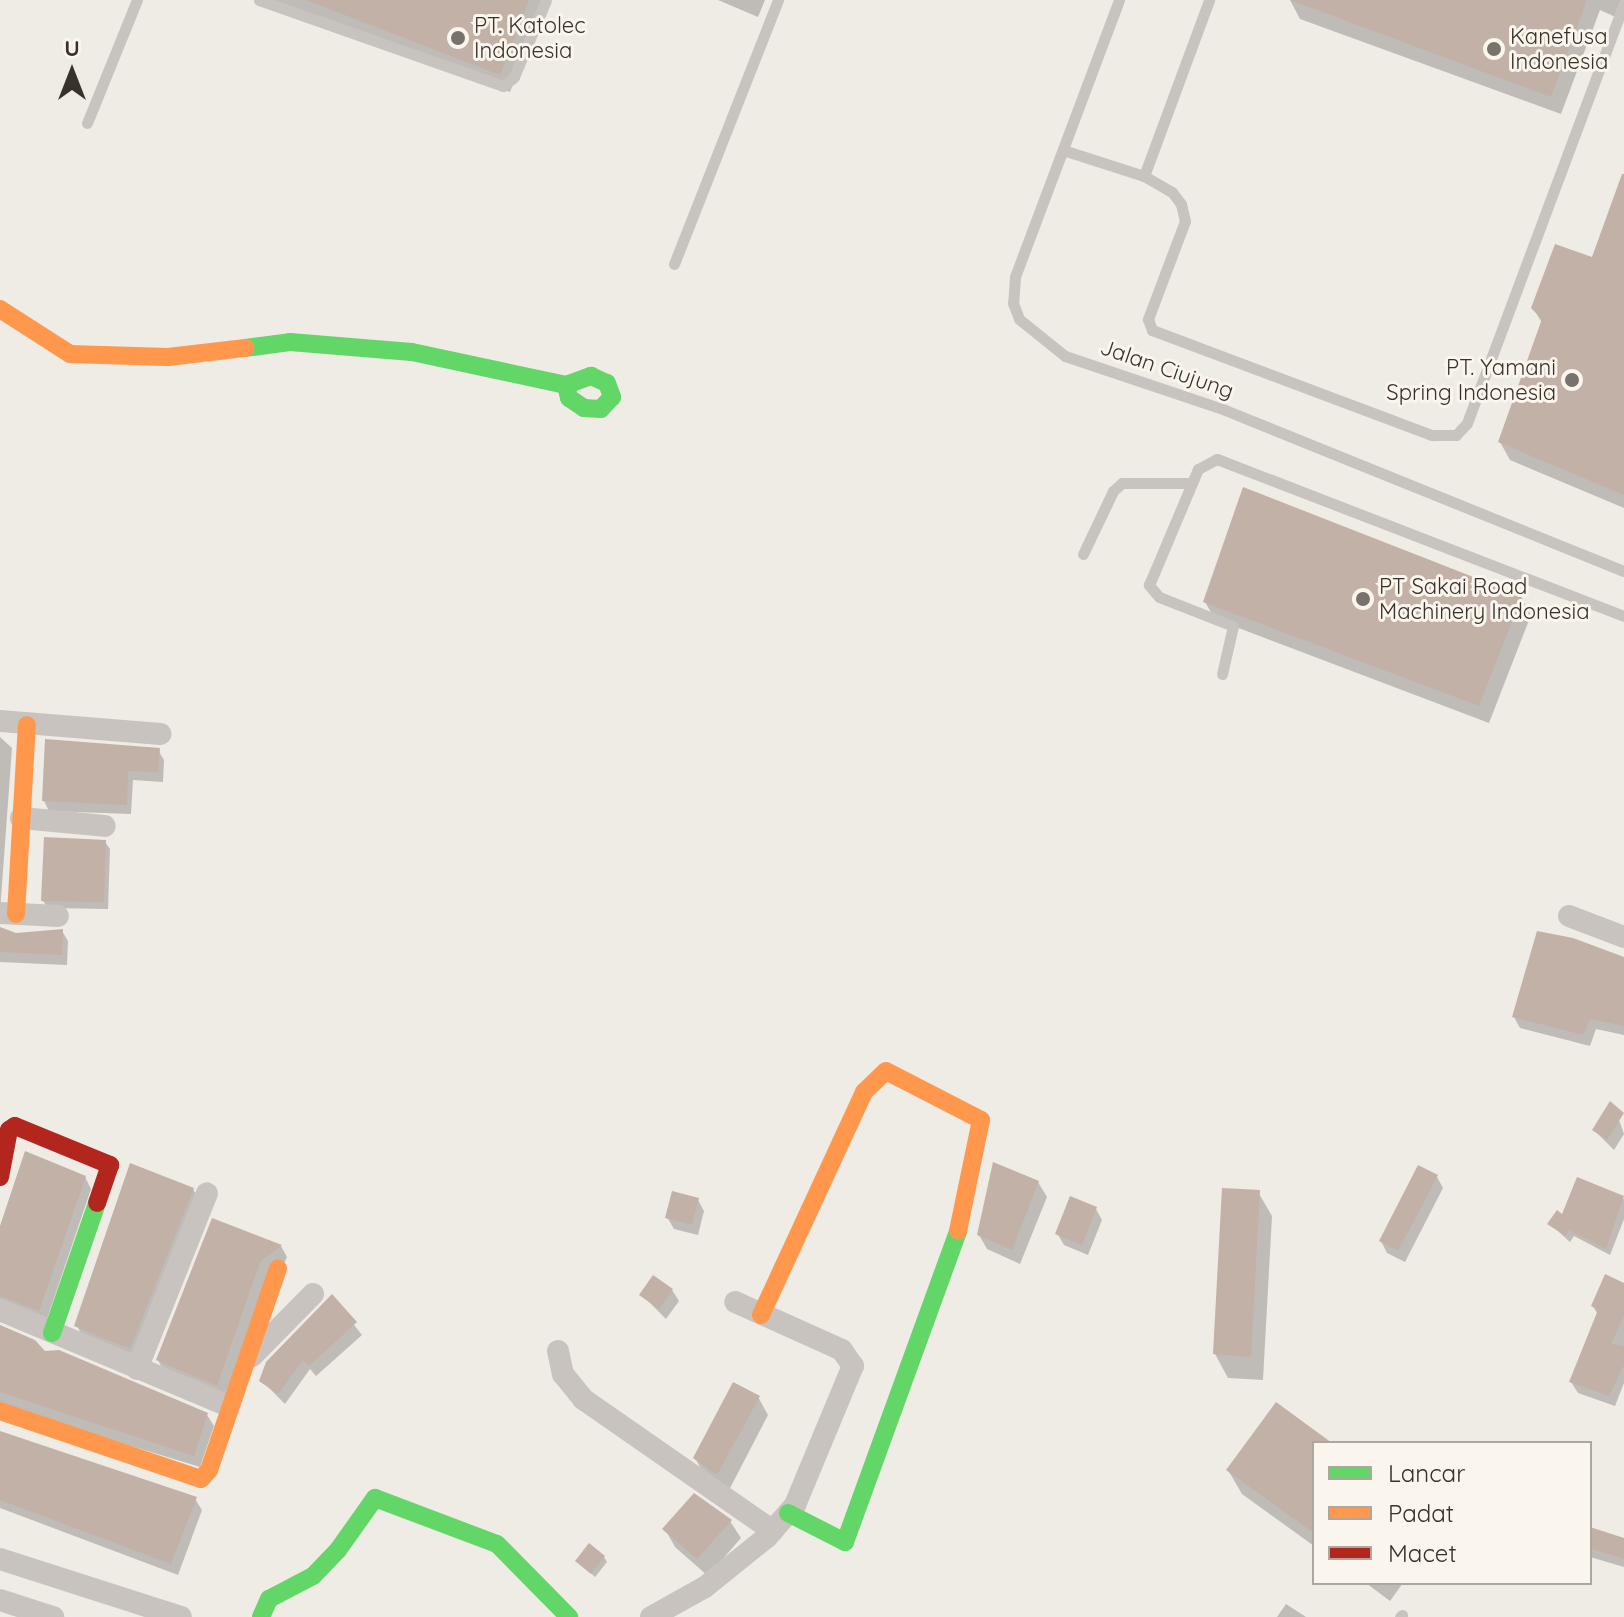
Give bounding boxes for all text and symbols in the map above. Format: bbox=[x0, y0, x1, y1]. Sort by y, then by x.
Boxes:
place label: PT. Katolec Indonesia bbox=[474, 12, 586, 64]
place label: Kanefusa Indonesia bbox=[1510, 23, 1608, 74]
marker: PT. Katolec Indonesia bbox=[449, 29, 467, 47]
north arrow bbox=[32, 32, 112, 112]
text: U bbox=[64, 34, 80, 62]
marker: Kanefusa Indonesia bbox=[1485, 40, 1503, 58]
street label: Jalan Ciujung bbox=[1097, 334, 1237, 404]
place label: PT. Yamani Spring Indonesia bbox=[1386, 354, 1556, 406]
marker: PT. Yamani Spring Indonesia bbox=[1563, 371, 1581, 389]
place label: PT Sakai Road Machinery Indonesia bbox=[1379, 573, 1590, 624]
marker: PT Sakai Road Machinery Indonesia bbox=[1354, 590, 1372, 608]
legend bbox=[1312, 1441, 1592, 1585]
text: Lancar bbox=[1388, 1458, 1465, 1488]
text: Padat bbox=[1388, 1498, 1454, 1528]
text: Macet bbox=[1388, 1538, 1457, 1568]

